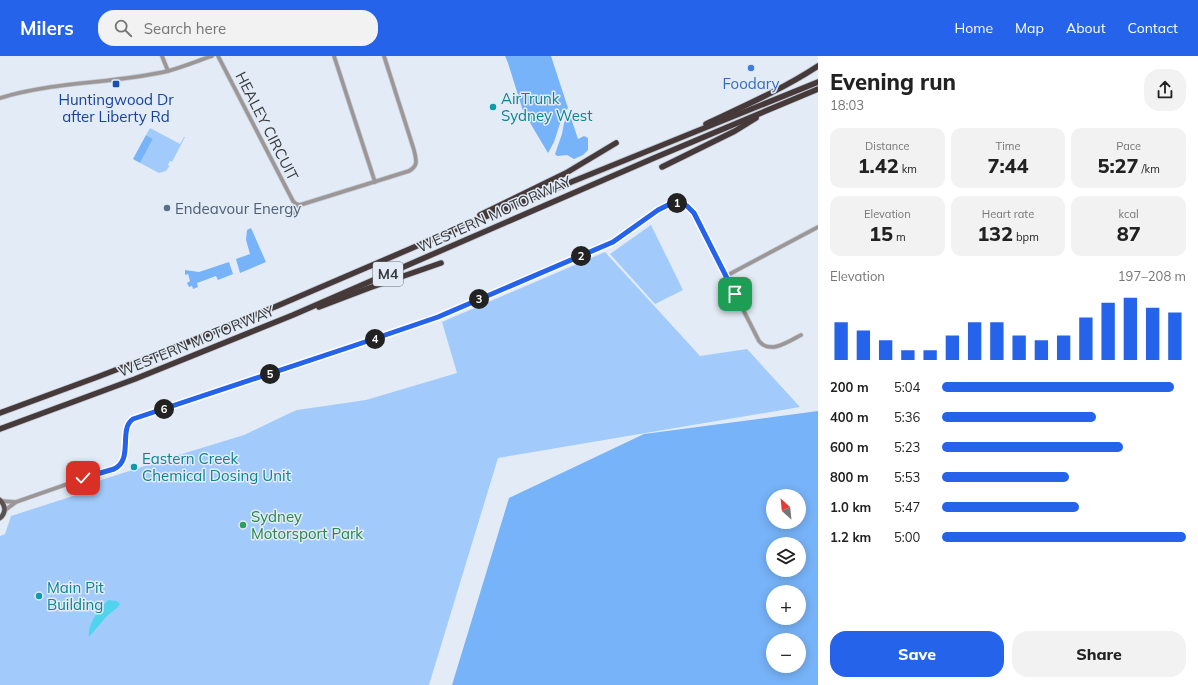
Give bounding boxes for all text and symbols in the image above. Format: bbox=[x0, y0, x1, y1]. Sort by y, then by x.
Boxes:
search box bbox=[98, 10, 378, 46]
text: Milers bbox=[20, 16, 74, 40]
icon: search bbox=[112, 17, 134, 39]
text: Search here bbox=[144, 19, 226, 38]
text: Home bbox=[954, 19, 993, 37]
text: Map bbox=[1015, 19, 1044, 37]
text: About bbox=[1066, 19, 1106, 37]
text: Contact bbox=[1128, 19, 1178, 37]
marker: Foodary bbox=[746, 63, 756, 73]
street label: HEALEY CIRCUIT bbox=[231, 68, 303, 184]
text: Evening run bbox=[830, 68, 956, 96]
button: share bbox=[1144, 69, 1186, 111]
place label: Foodary bbox=[722, 74, 780, 93]
marker: Huntingwood Dr after Liberty Rd bbox=[111, 79, 121, 89]
place label: AirTrunk Sydney West bbox=[501, 89, 592, 125]
place label: Huntingwood Dr after Liberty Rd bbox=[58, 90, 174, 126]
text: 18:03 bbox=[830, 97, 864, 113]
marker: AirTrunk Sydney West bbox=[488, 102, 498, 112]
text: Distance bbox=[865, 139, 910, 153]
text: Time bbox=[996, 139, 1020, 153]
text: Pace bbox=[1116, 139, 1141, 153]
text: 1.42 bbox=[858, 153, 899, 178]
text: 7:44 bbox=[987, 153, 1029, 178]
text: 5:27 bbox=[1097, 153, 1139, 178]
text: km bbox=[899, 162, 917, 176]
text: /km bbox=[1139, 162, 1160, 176]
street label: WESTERN MOTORWAY bbox=[414, 171, 575, 257]
pin: 1 bbox=[667, 193, 687, 213]
text: 1 bbox=[674, 196, 680, 210]
place label: Endeavour Energy bbox=[175, 199, 301, 218]
marker: Endeavour Energy bbox=[162, 203, 172, 213]
text: Elevation bbox=[864, 207, 911, 221]
text: Heart rate bbox=[982, 207, 1034, 221]
text: kcal bbox=[1119, 207, 1139, 221]
text: 15 bbox=[869, 221, 893, 246]
text: 132 bbox=[977, 221, 1013, 246]
text: 87 bbox=[1117, 221, 1141, 246]
text: m bbox=[893, 230, 906, 244]
text: bpm bbox=[1013, 230, 1039, 244]
pin: 2 bbox=[571, 246, 591, 266]
text: 2 bbox=[578, 249, 584, 263]
road number: M4 bbox=[373, 262, 403, 286]
text: Elevation bbox=[830, 268, 885, 284]
text: 197–208 m bbox=[1118, 268, 1186, 284]
pin bbox=[718, 277, 752, 311]
icon: arrive bbox=[724, 283, 746, 305]
pin: 3 bbox=[469, 289, 489, 309]
text: 3 bbox=[476, 292, 482, 306]
street label: WESTERN MOTORWAY bbox=[115, 301, 278, 381]
pin: 4 bbox=[365, 329, 385, 349]
text: 4 bbox=[372, 332, 378, 346]
pin: 5 bbox=[260, 364, 280, 384]
text: 5 bbox=[267, 367, 273, 381]
text: 200 m bbox=[830, 379, 869, 395]
text: 5:04 bbox=[894, 379, 920, 395]
pin: 6 bbox=[154, 399, 174, 419]
text: 6 bbox=[161, 402, 167, 416]
text: 400 m bbox=[830, 409, 869, 425]
text: 5:36 bbox=[894, 409, 920, 425]
text: 600 m bbox=[830, 439, 869, 455]
text: 5:23 bbox=[894, 439, 920, 455]
place label: Eastern Creek Chemical Dosing Unit bbox=[142, 449, 291, 485]
pin bbox=[66, 461, 100, 495]
marker: Eastern Creek Chemical Dosing Unit bbox=[129, 462, 139, 472]
icon: check bbox=[72, 467, 94, 489]
text: 800 m bbox=[830, 469, 869, 485]
text: 5:53 bbox=[894, 469, 920, 485]
north arrow bbox=[766, 489, 806, 529]
map controls bbox=[766, 489, 806, 673]
text: 1.0 km bbox=[830, 499, 871, 515]
text: 5:47 bbox=[894, 499, 920, 515]
place label: Sydney Motorsport Park bbox=[251, 507, 363, 543]
marker: Sydney Motorsport Park bbox=[238, 520, 248, 530]
text: 1.2 km bbox=[830, 529, 871, 545]
text: 5:00 bbox=[894, 529, 920, 545]
button: layers bbox=[766, 537, 806, 577]
place label: Main Pit Building bbox=[47, 578, 104, 614]
button: + bbox=[766, 585, 806, 625]
marker: Main Pit Building bbox=[34, 591, 44, 601]
button: Save bbox=[830, 631, 1004, 677]
button: Share bbox=[1012, 631, 1186, 677]
button: − bbox=[766, 633, 806, 673]

